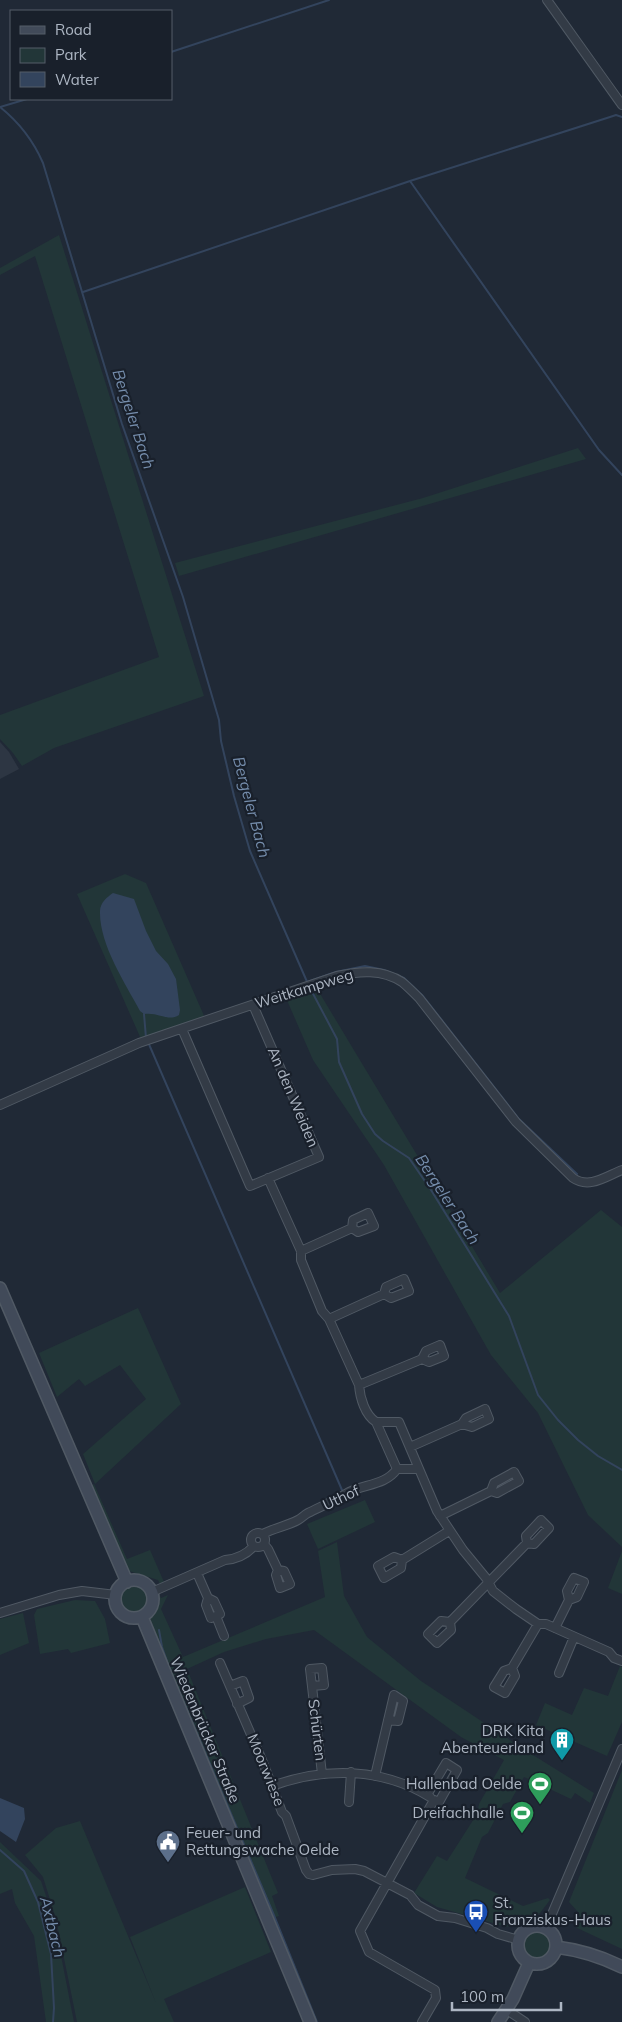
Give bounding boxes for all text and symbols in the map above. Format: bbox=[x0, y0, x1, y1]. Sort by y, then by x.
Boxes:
legend bbox=[10, 10, 172, 100]
text: Road bbox=[55, 20, 92, 39]
text: Park bbox=[55, 45, 87, 64]
text: Water bbox=[55, 70, 99, 89]
water label: Bergeler Bach bbox=[108, 366, 160, 472]
water label: Bergeler Bach bbox=[229, 754, 275, 860]
street label: Weitkampweg bbox=[252, 965, 355, 1012]
street label: An den Weiden bbox=[264, 1044, 323, 1150]
water label: Bergeler Bach bbox=[411, 1150, 485, 1248]
street label: Uthof bbox=[319, 1480, 363, 1514]
street label: Wiedenbrücker Straße bbox=[166, 1654, 245, 1806]
street label: Schürten bbox=[304, 1698, 331, 1762]
place label: DRK Kita Abenteuerland bbox=[441, 1721, 544, 1757]
building icon: DRK Kita Abenteuerland bbox=[549, 1727, 575, 1761]
street label: Moorwiese bbox=[243, 1731, 290, 1809]
sports icon: Hallenbad Oelde bbox=[527, 1771, 553, 1805]
place label: Hallenbad Oelde bbox=[406, 1774, 522, 1793]
sports icon: Dreifachhalle bbox=[509, 1800, 535, 1834]
place label: Dreifachhalle bbox=[412, 1803, 504, 1822]
place label: Feuer- und Rettungswache Oelde bbox=[186, 1823, 339, 1859]
public building icon: Feuer- und Rettungswache Oelde bbox=[155, 1829, 181, 1863]
water label: Axtbach bbox=[36, 1893, 70, 1960]
place label: St. Franziskus-Haus bbox=[494, 1893, 611, 1929]
bus stop icon: St. Franziskus-Haus bbox=[463, 1899, 489, 1933]
scale bar bbox=[452, 1980, 561, 2012]
text: 100 m bbox=[460, 1987, 504, 2006]

